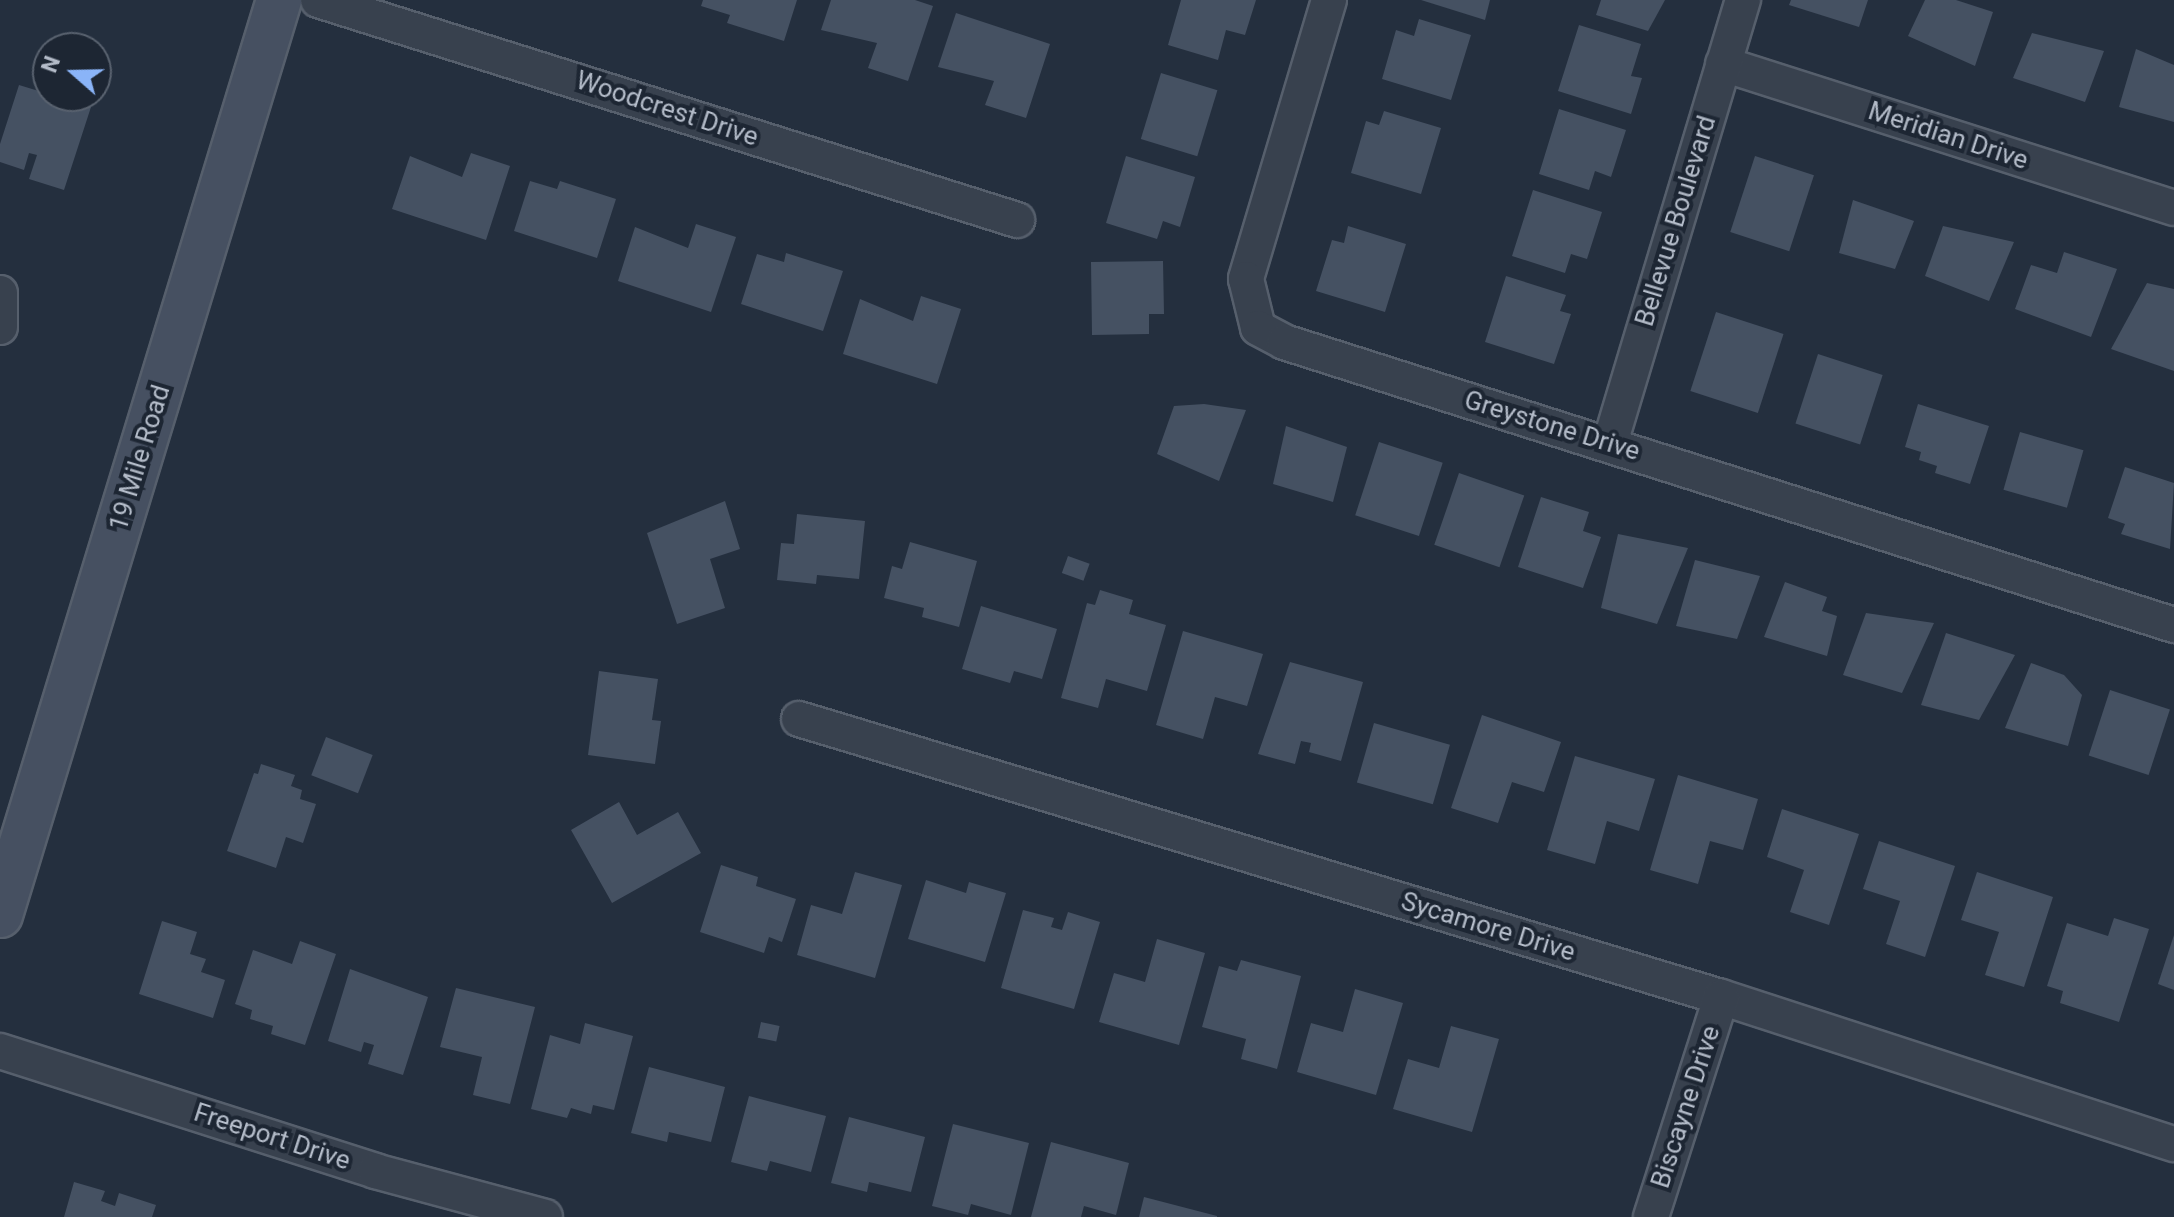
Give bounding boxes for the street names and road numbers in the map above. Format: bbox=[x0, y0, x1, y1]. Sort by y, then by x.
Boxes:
street label: Woodcrest Drive bbox=[572, 65, 762, 153]
street label: Meridian Drive bbox=[1864, 96, 2032, 176]
street label: Bellevue Boulevard bbox=[1629, 112, 1723, 330]
street label: 19 Mile Road bbox=[103, 381, 177, 535]
street label: Greystone Drive bbox=[1461, 385, 1643, 467]
street label: Sycamore Drive bbox=[1397, 886, 1579, 968]
street label: Biscayne Drive bbox=[1645, 1022, 1727, 1192]
street label: Freeport Drive bbox=[190, 1097, 354, 1177]

